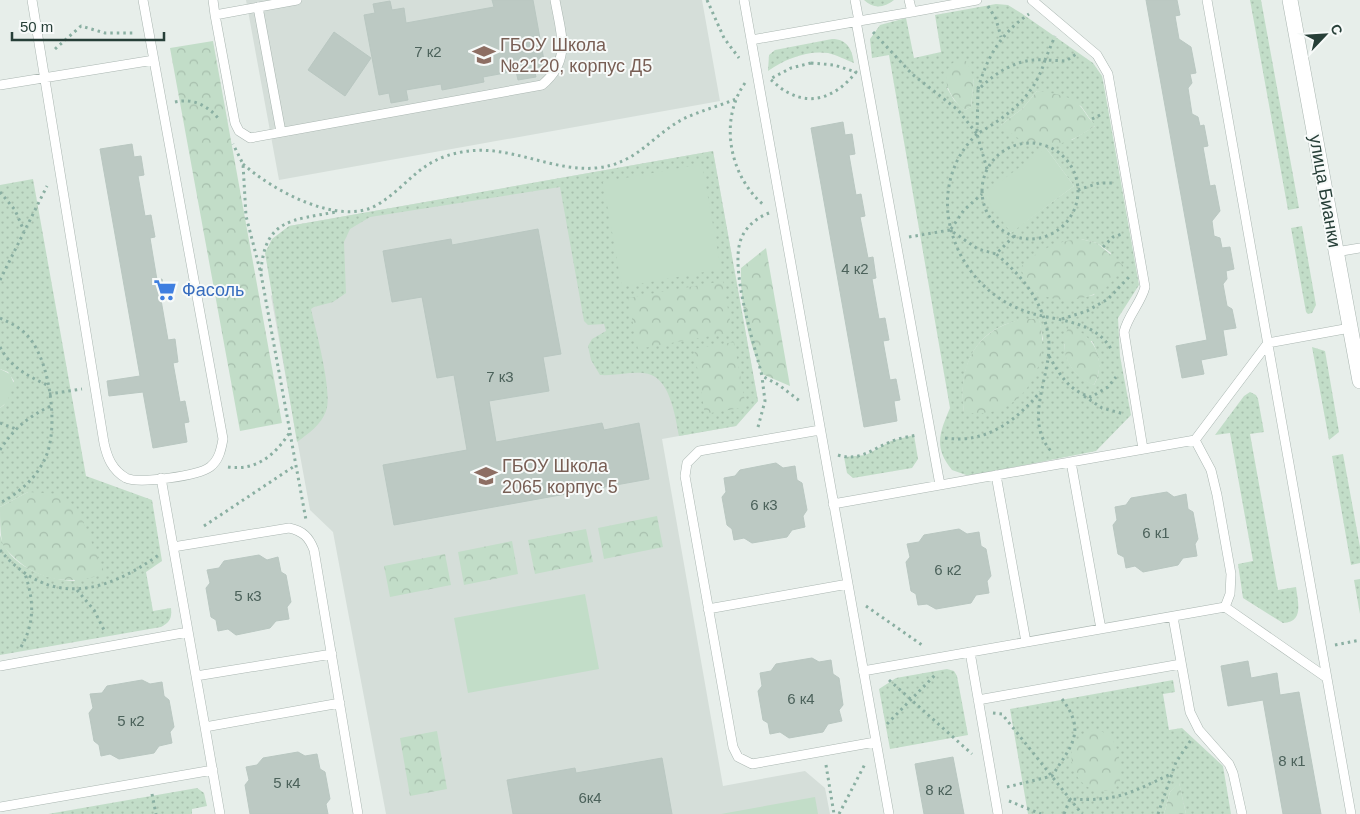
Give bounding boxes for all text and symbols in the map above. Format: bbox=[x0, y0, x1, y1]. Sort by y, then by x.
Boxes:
scale bar bbox=[12, 10, 165, 42]
north arrow bbox=[1300, 10, 1350, 60]
text: 50 m bbox=[20, 18, 53, 35]
text: С bbox=[1327, 22, 1346, 37]
place label: ГБОУ Школа №2120, корпус Д5 bbox=[500, 35, 652, 76]
school or university icon: ГБОУ Школа №2120, корпус Д5 bbox=[471, 42, 497, 68]
house number: 7 к2 bbox=[414, 43, 442, 60]
street label: улица Бианки bbox=[1305, 133, 1345, 249]
house number: 4 к2 bbox=[841, 260, 869, 277]
supermarket icon: Фасоль bbox=[152, 277, 178, 303]
place label: Фасоль bbox=[182, 280, 244, 300]
house number: 7 к3 bbox=[486, 368, 514, 385]
place label: ГБОУ Школа 2065 корпус 5 bbox=[502, 456, 618, 497]
school or university icon: ГБОУ Школа 2065 корпус 5 bbox=[473, 463, 499, 489]
house number: 6 к3 bbox=[750, 496, 778, 513]
house number: 6 к1 bbox=[1142, 524, 1170, 541]
house number: 6 к2 bbox=[934, 561, 962, 578]
house number: 5 к3 bbox=[234, 587, 262, 604]
house number: 6 к4 bbox=[787, 690, 815, 707]
house number: 5 к2 bbox=[117, 712, 145, 729]
house number: 8 к1 bbox=[1278, 752, 1306, 769]
house number: 5 к4 bbox=[273, 774, 301, 791]
house number: 8 к2 bbox=[925, 781, 953, 798]
house number: 6к4 bbox=[578, 789, 602, 806]

